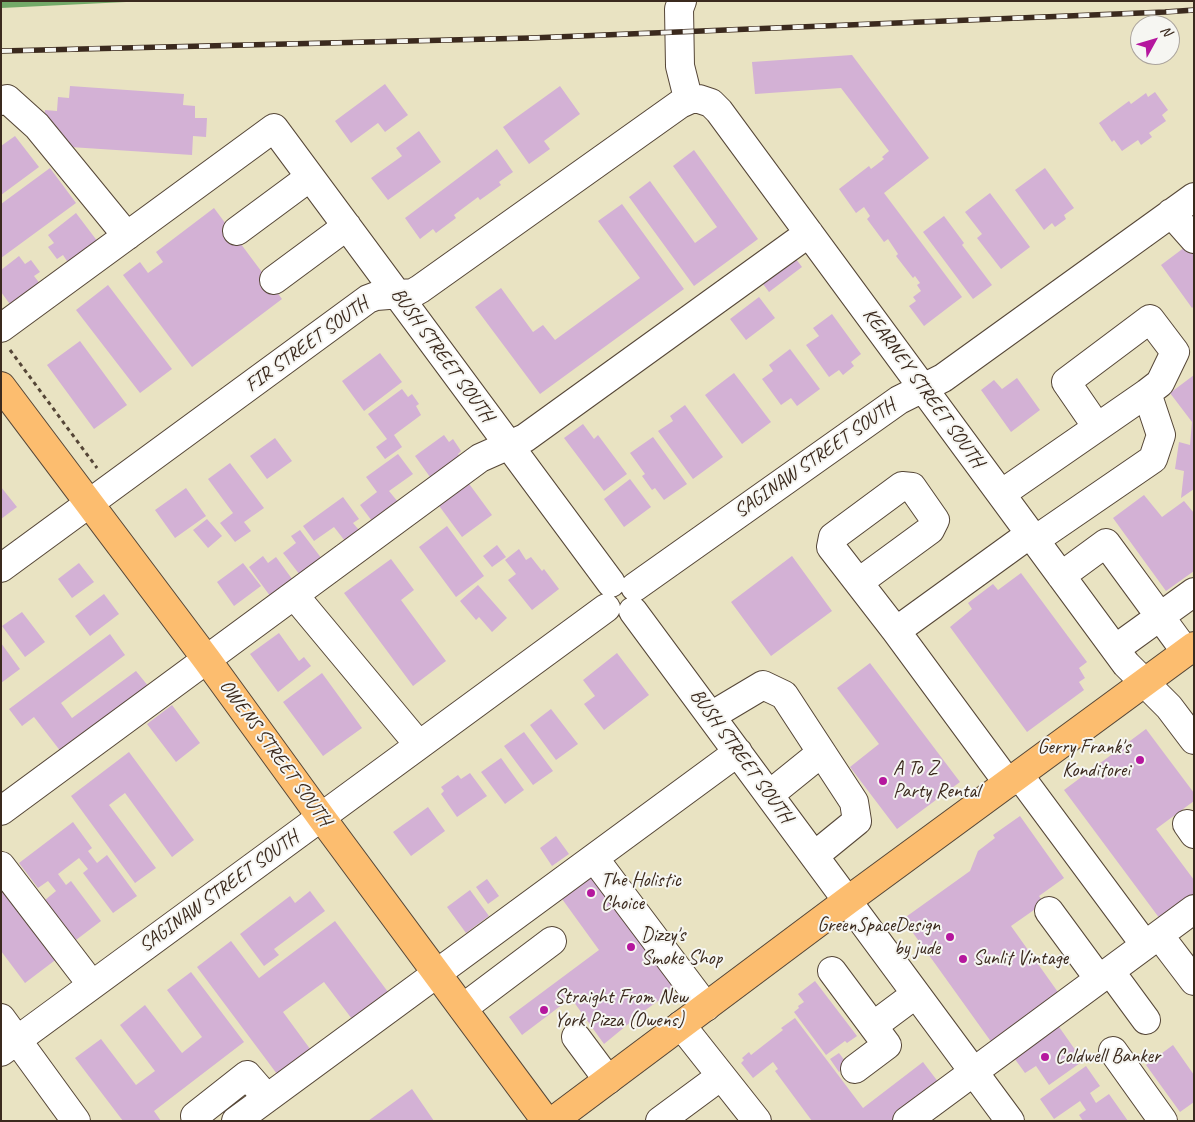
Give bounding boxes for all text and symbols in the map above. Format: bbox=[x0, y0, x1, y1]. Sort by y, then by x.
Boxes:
north arrow bbox=[1130, 15, 1180, 65]
text: N bbox=[1157, 22, 1176, 40]
street label: BUSH STREET SOUTH bbox=[385, 283, 499, 427]
street label: FIR STREET SOUTH bbox=[241, 292, 373, 398]
street label: KEARNEY STREET SOUTH bbox=[857, 304, 989, 472]
street label: SAGINAW STREET SOUTH bbox=[730, 394, 900, 524]
street label: OWENS STREET SOUTH bbox=[214, 675, 336, 831]
street label: BUSH STREET SOUTH bbox=[684, 684, 798, 828]
place label: Gerry Frank's Konditorei bbox=[1038, 736, 1130, 783]
marker: Gerry Frank's Konditorei bbox=[1134, 754, 1146, 766]
place label: A To Z Party Rental bbox=[893, 757, 980, 804]
marker: A To Z Party Rental bbox=[877, 775, 889, 787]
street label: SAGINAW STREET SOUTH bbox=[135, 826, 303, 958]
place label: The Holistic Choice bbox=[601, 869, 681, 916]
marker: The Holistic Choice bbox=[585, 887, 597, 899]
place label: GreenSpaceDesign by jude bbox=[817, 914, 940, 961]
place label: Dizzy's Smoke Shop bbox=[641, 924, 722, 971]
marker: GreenSpaceDesign by jude bbox=[944, 931, 956, 943]
marker: Dizzy's Smoke Shop bbox=[625, 941, 637, 953]
place label: Sunlit Vintage bbox=[973, 947, 1068, 971]
marker: Sunlit Vintage bbox=[957, 953, 969, 965]
place label: Straight From New York Pizza (Owens) bbox=[554, 986, 687, 1033]
marker: Straight From New York Pizza (Owens) bbox=[538, 1004, 550, 1016]
place label: Coldwell Banker bbox=[1055, 1045, 1160, 1069]
marker: Coldwell Banker bbox=[1039, 1051, 1051, 1063]

